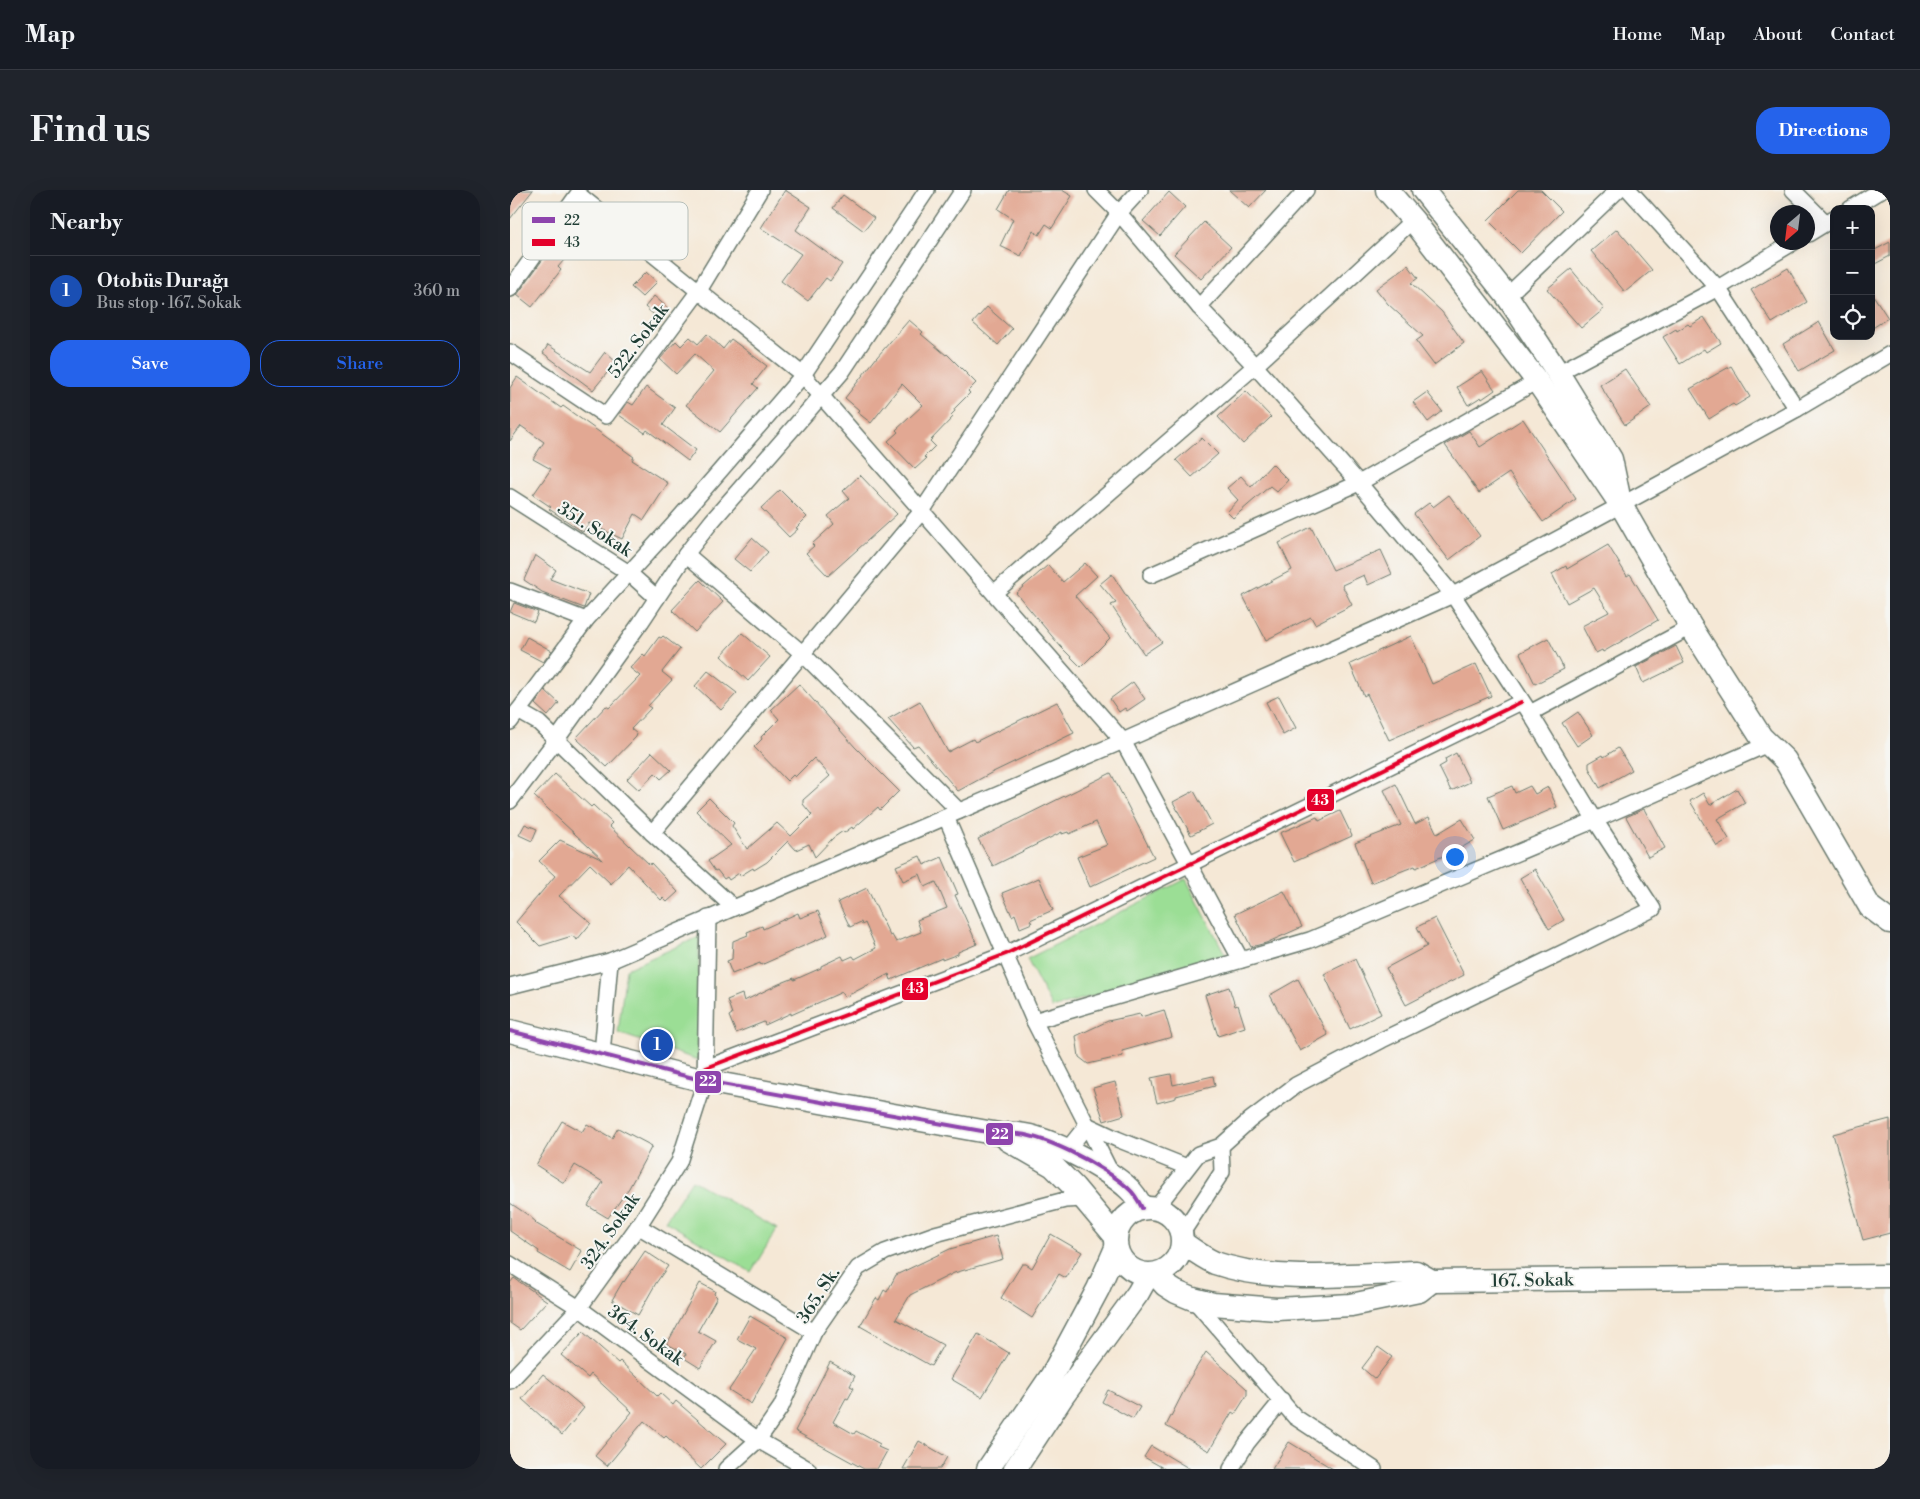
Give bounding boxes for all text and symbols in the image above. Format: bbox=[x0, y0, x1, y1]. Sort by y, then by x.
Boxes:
text: Map bbox=[25, 20, 75, 50]
text: Home bbox=[1613, 23, 1662, 46]
text: Map bbox=[1690, 23, 1726, 46]
text: About bbox=[1754, 23, 1803, 46]
text: Contact bbox=[1831, 23, 1895, 46]
button: Directions bbox=[1756, 107, 1890, 154]
text: Find us bbox=[30, 109, 150, 152]
legend bbox=[522, 202, 688, 260]
north arrow bbox=[1770, 205, 1815, 250]
map controls bbox=[1830, 205, 1875, 340]
button: + bbox=[1830, 205, 1875, 250]
text: Nearby bbox=[50, 210, 123, 236]
text: 22 bbox=[564, 212, 580, 230]
text: 43 bbox=[564, 234, 580, 252]
button: − bbox=[1830, 250, 1875, 295]
text: Otobüs Durağı bbox=[97, 269, 229, 293]
text: 1 bbox=[62, 281, 70, 301]
text: 360 m bbox=[414, 281, 460, 301]
text: Bus stop · 167. Sokak bbox=[97, 293, 241, 313]
button: locate bbox=[1830, 295, 1875, 340]
street label: 522. Sokak bbox=[603, 298, 675, 383]
button: Save bbox=[50, 340, 250, 387]
button: Share bbox=[260, 340, 460, 387]
street label: 351. Sokak bbox=[553, 497, 638, 563]
line badge: 43 bbox=[1306, 788, 1335, 812]
text: 43 bbox=[1311, 792, 1329, 810]
your location bbox=[1442, 844, 1468, 870]
line badge: 43 bbox=[901, 977, 929, 1001]
text: 43 bbox=[906, 980, 924, 998]
pin: 1 bbox=[641, 1026, 673, 1064]
line badge: 22 bbox=[694, 1070, 722, 1094]
text: 22 bbox=[699, 1073, 717, 1091]
line badge: 22 bbox=[985, 1122, 1014, 1146]
text: 22 bbox=[991, 1126, 1009, 1144]
street label: 324. Sokak bbox=[576, 1187, 646, 1274]
street label: 365. Sk. bbox=[792, 1263, 845, 1328]
street label: 167. Sokak bbox=[1491, 1268, 1575, 1293]
street label: 364. Sokak bbox=[603, 1300, 690, 1372]

